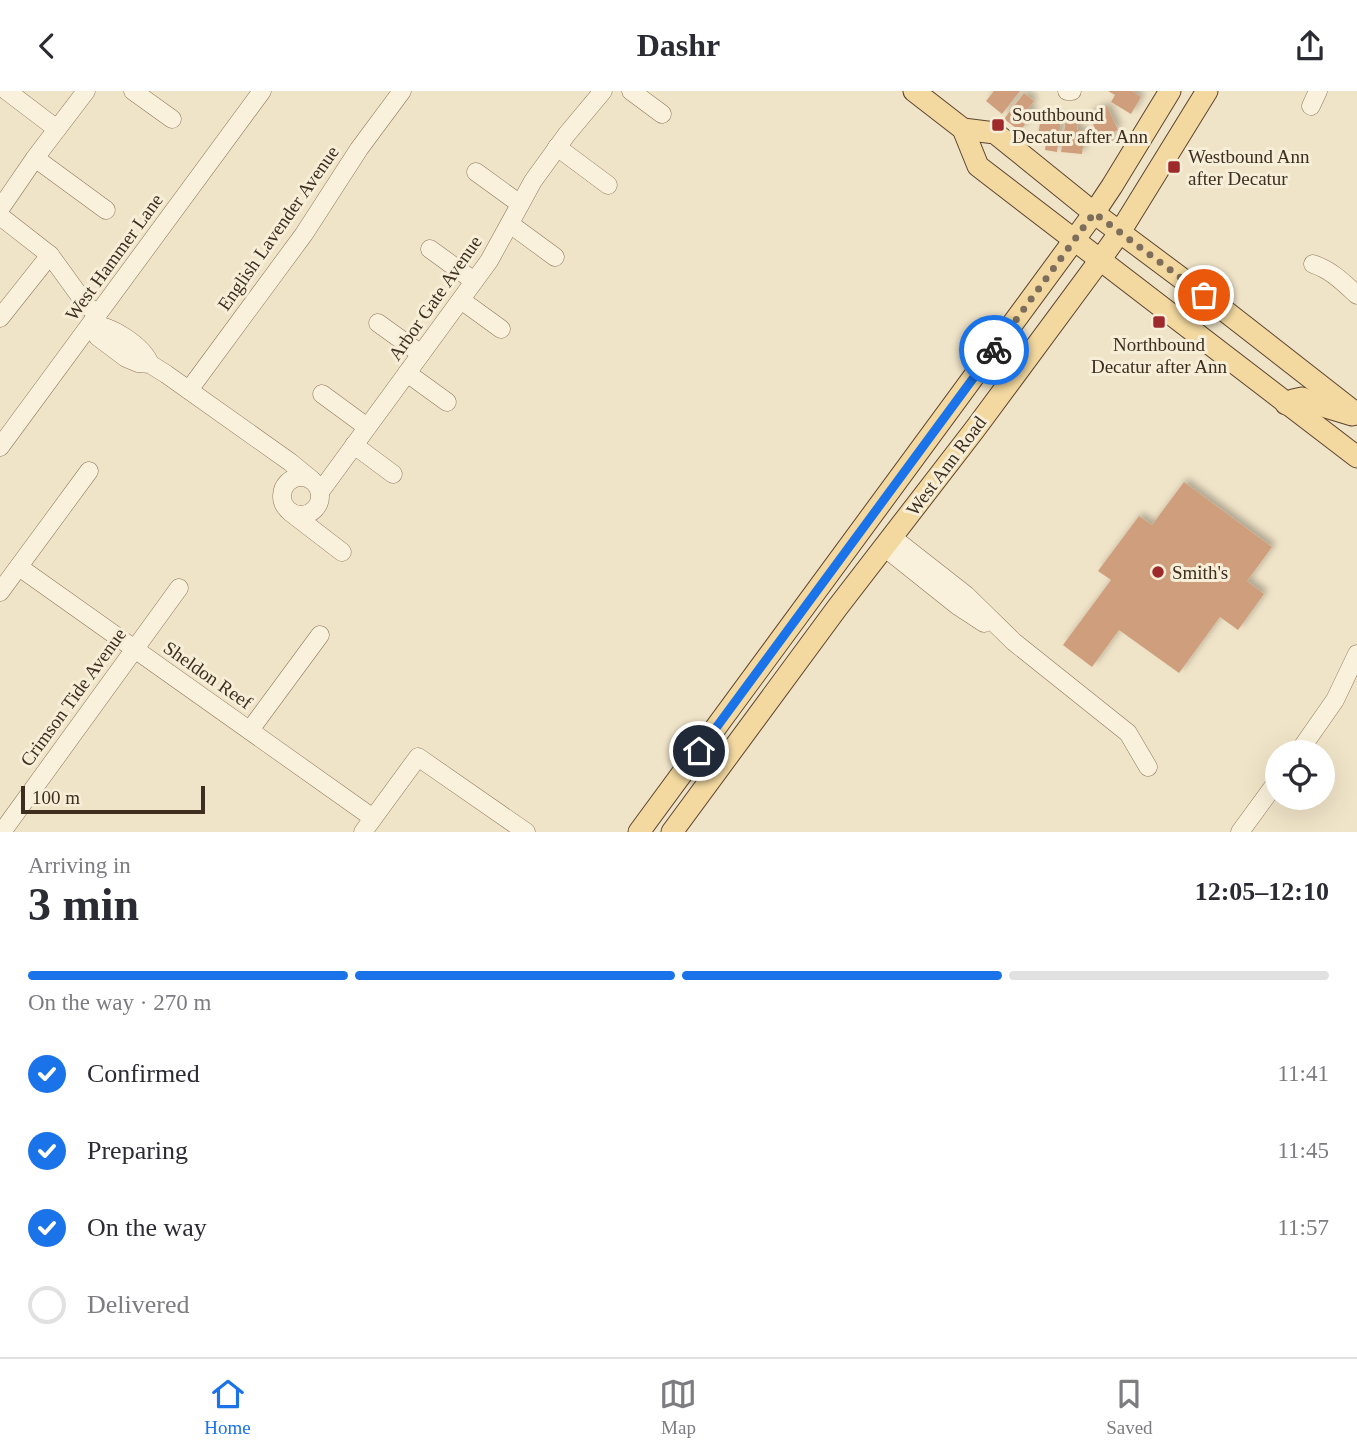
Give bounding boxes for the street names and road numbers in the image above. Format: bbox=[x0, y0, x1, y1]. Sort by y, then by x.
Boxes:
street label: English Lavender Avenue bbox=[213, 142, 343, 314]
street label: West Hammer Lane bbox=[61, 190, 167, 324]
street label: Arbor Gate Avenue bbox=[384, 232, 486, 364]
street label: West Ann Road bbox=[902, 412, 990, 520]
street label: Crimson Tide Avenue bbox=[16, 624, 130, 770]
street label: Sheldon Reef bbox=[160, 637, 257, 713]

